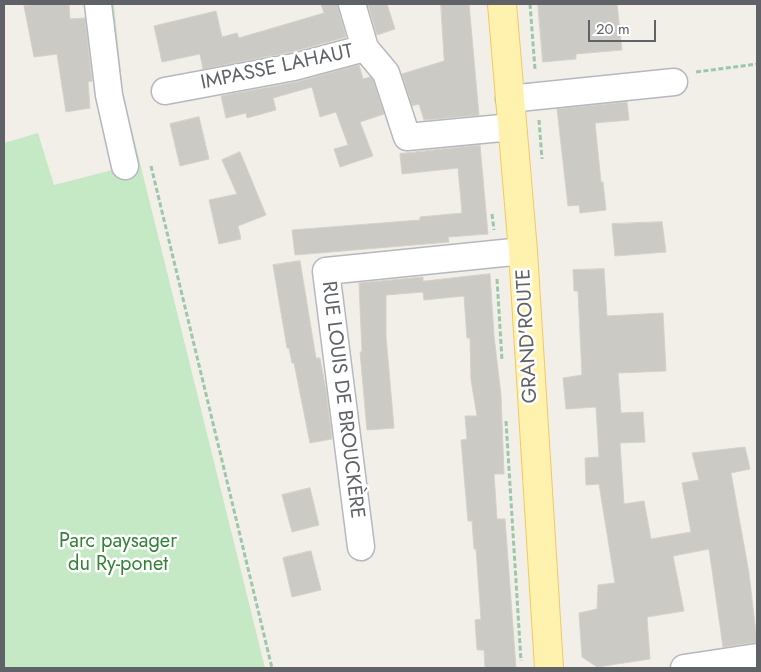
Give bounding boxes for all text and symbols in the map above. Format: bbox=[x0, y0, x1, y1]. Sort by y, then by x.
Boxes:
scale bar bbox=[591, 10, 658, 42]
text: 20 m bbox=[596, 18, 630, 40]
street label: IMPASSE LAHAUT bbox=[199, 40, 355, 96]
street label: GRAND'ROUTE bbox=[512, 268, 544, 404]
street label: RUE LOUIS DE BROUCKÈRE bbox=[316, 280, 368, 520]
park label: Parc paysager du Ry-ponet bbox=[59, 530, 177, 577]

